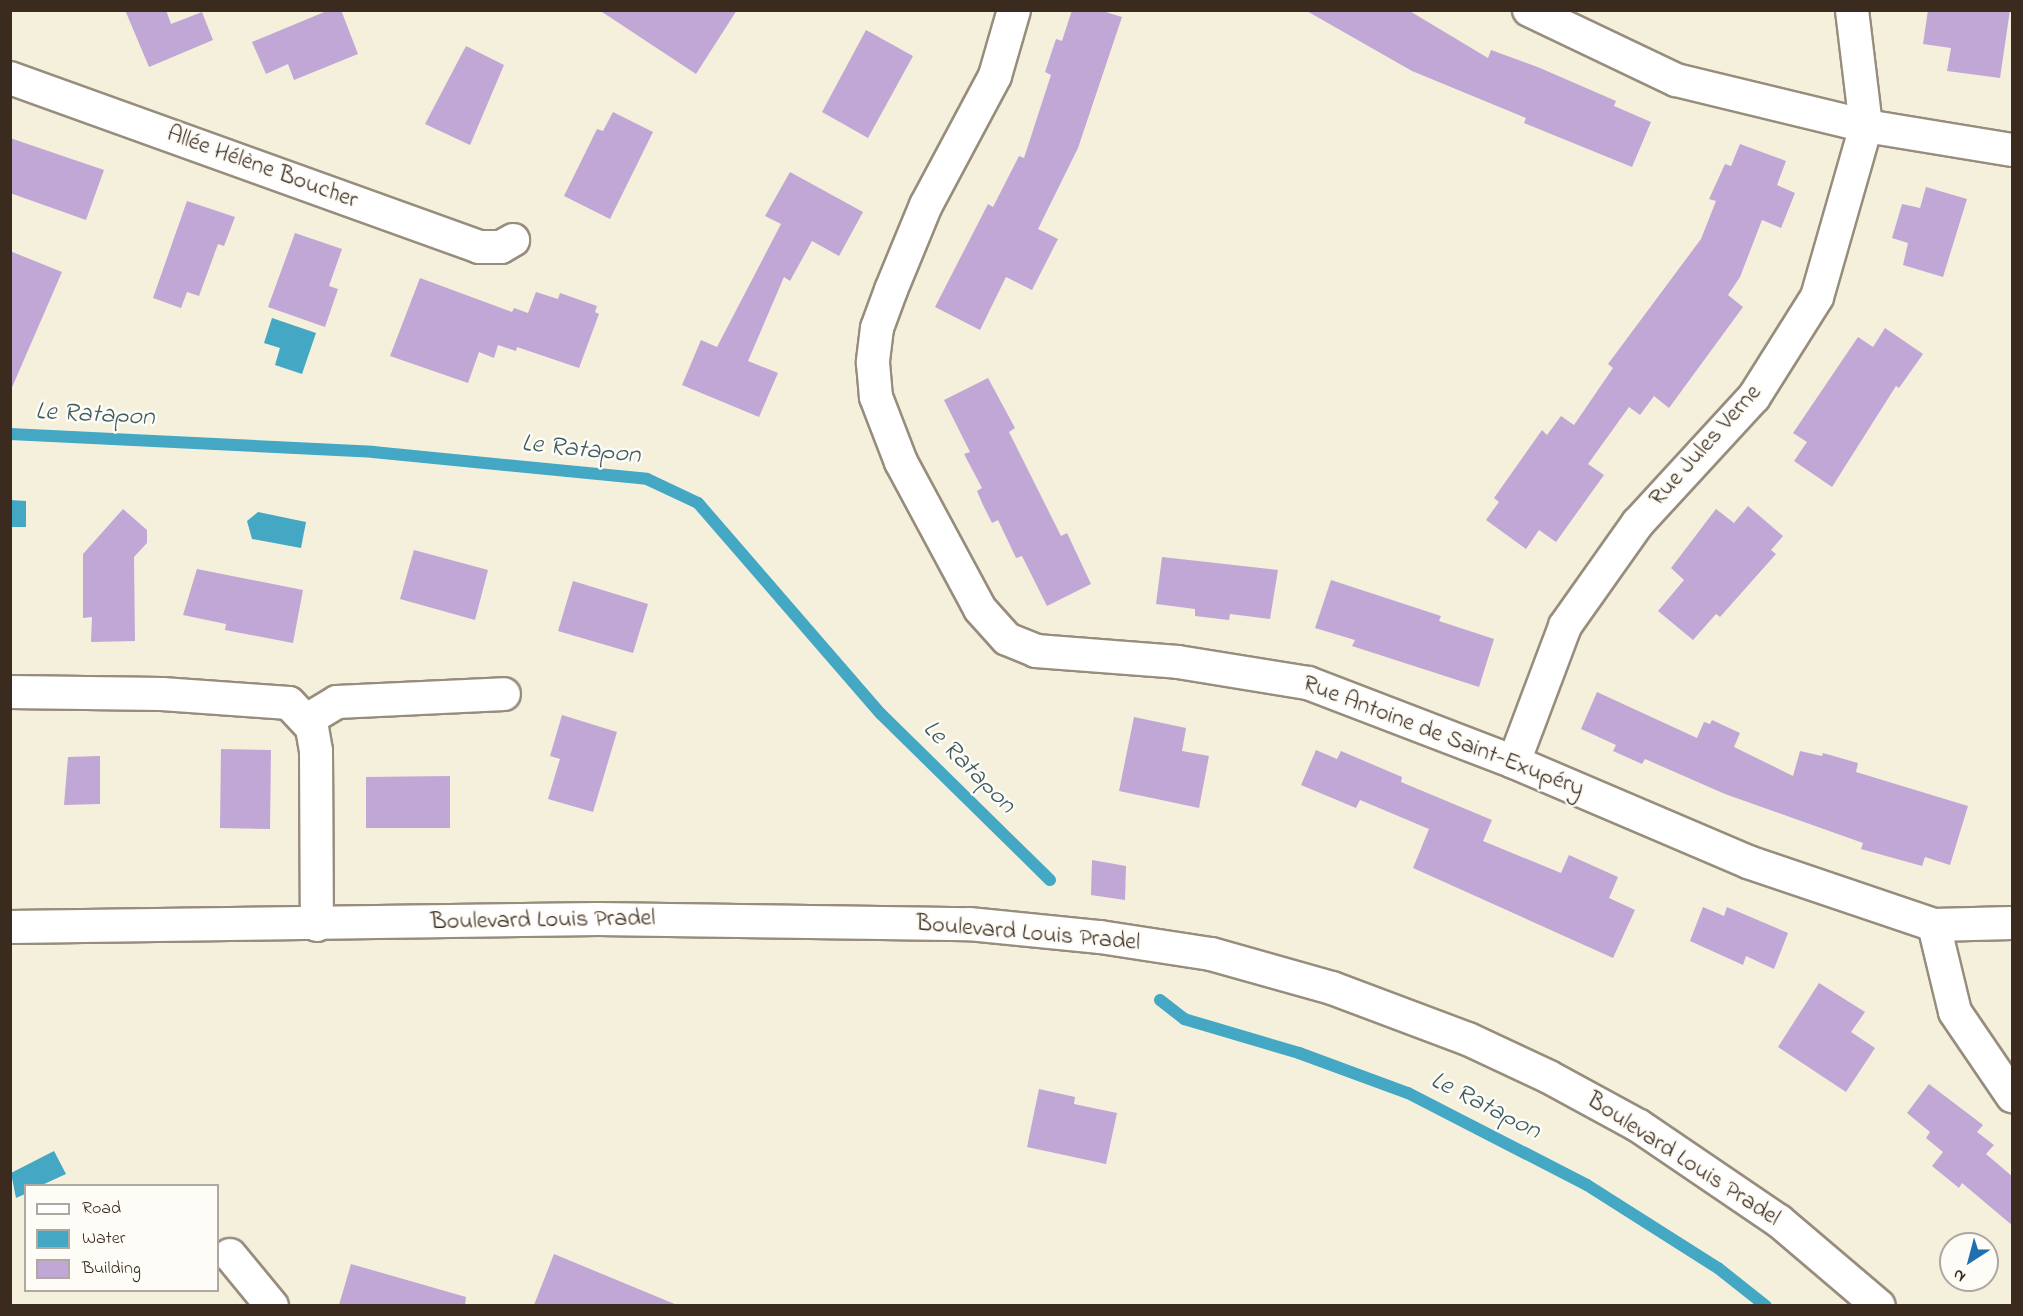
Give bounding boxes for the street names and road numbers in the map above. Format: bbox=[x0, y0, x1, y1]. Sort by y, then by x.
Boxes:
street label: Allée Hélène Boucher bbox=[163, 120, 361, 216]
street label: Rue Jules Verne bbox=[1644, 379, 1768, 513]
street label: Rue Antoine de Saint-Exupéry bbox=[1298, 670, 1588, 804]
street label: Boulevard Louis Pradel bbox=[430, 905, 656, 937]
street label: Boulevard Louis Pradel bbox=[915, 910, 1141, 958]
street label: Boulevard Louis Pradel bbox=[1581, 1087, 1785, 1233]

